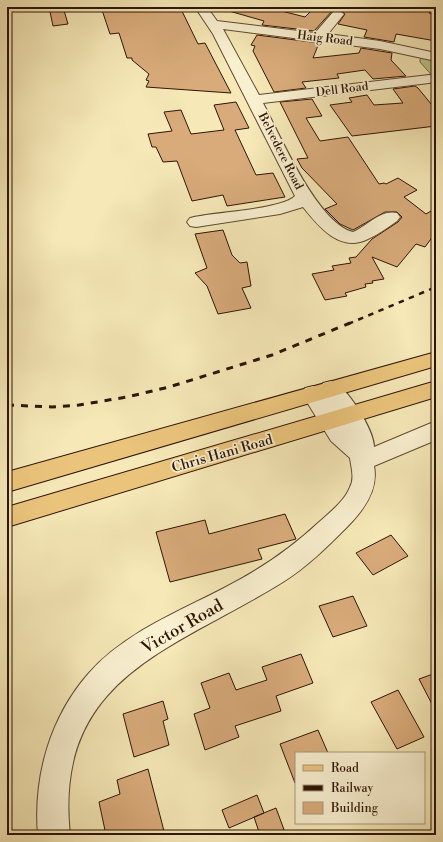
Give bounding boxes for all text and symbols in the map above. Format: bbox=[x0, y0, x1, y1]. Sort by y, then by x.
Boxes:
street label: Haig Road bbox=[296, 28, 354, 49]
street label: Dell Road bbox=[315, 79, 369, 100]
street label: Belvedere Road bbox=[254, 109, 306, 192]
street label: Chris Hani Road bbox=[170, 431, 275, 477]
street label: Victor Road bbox=[137, 594, 228, 660]
legend bbox=[295, 752, 425, 824]
text: Road bbox=[331, 761, 359, 776]
text: Railway bbox=[331, 781, 373, 796]
text: Building bbox=[330, 801, 379, 816]

